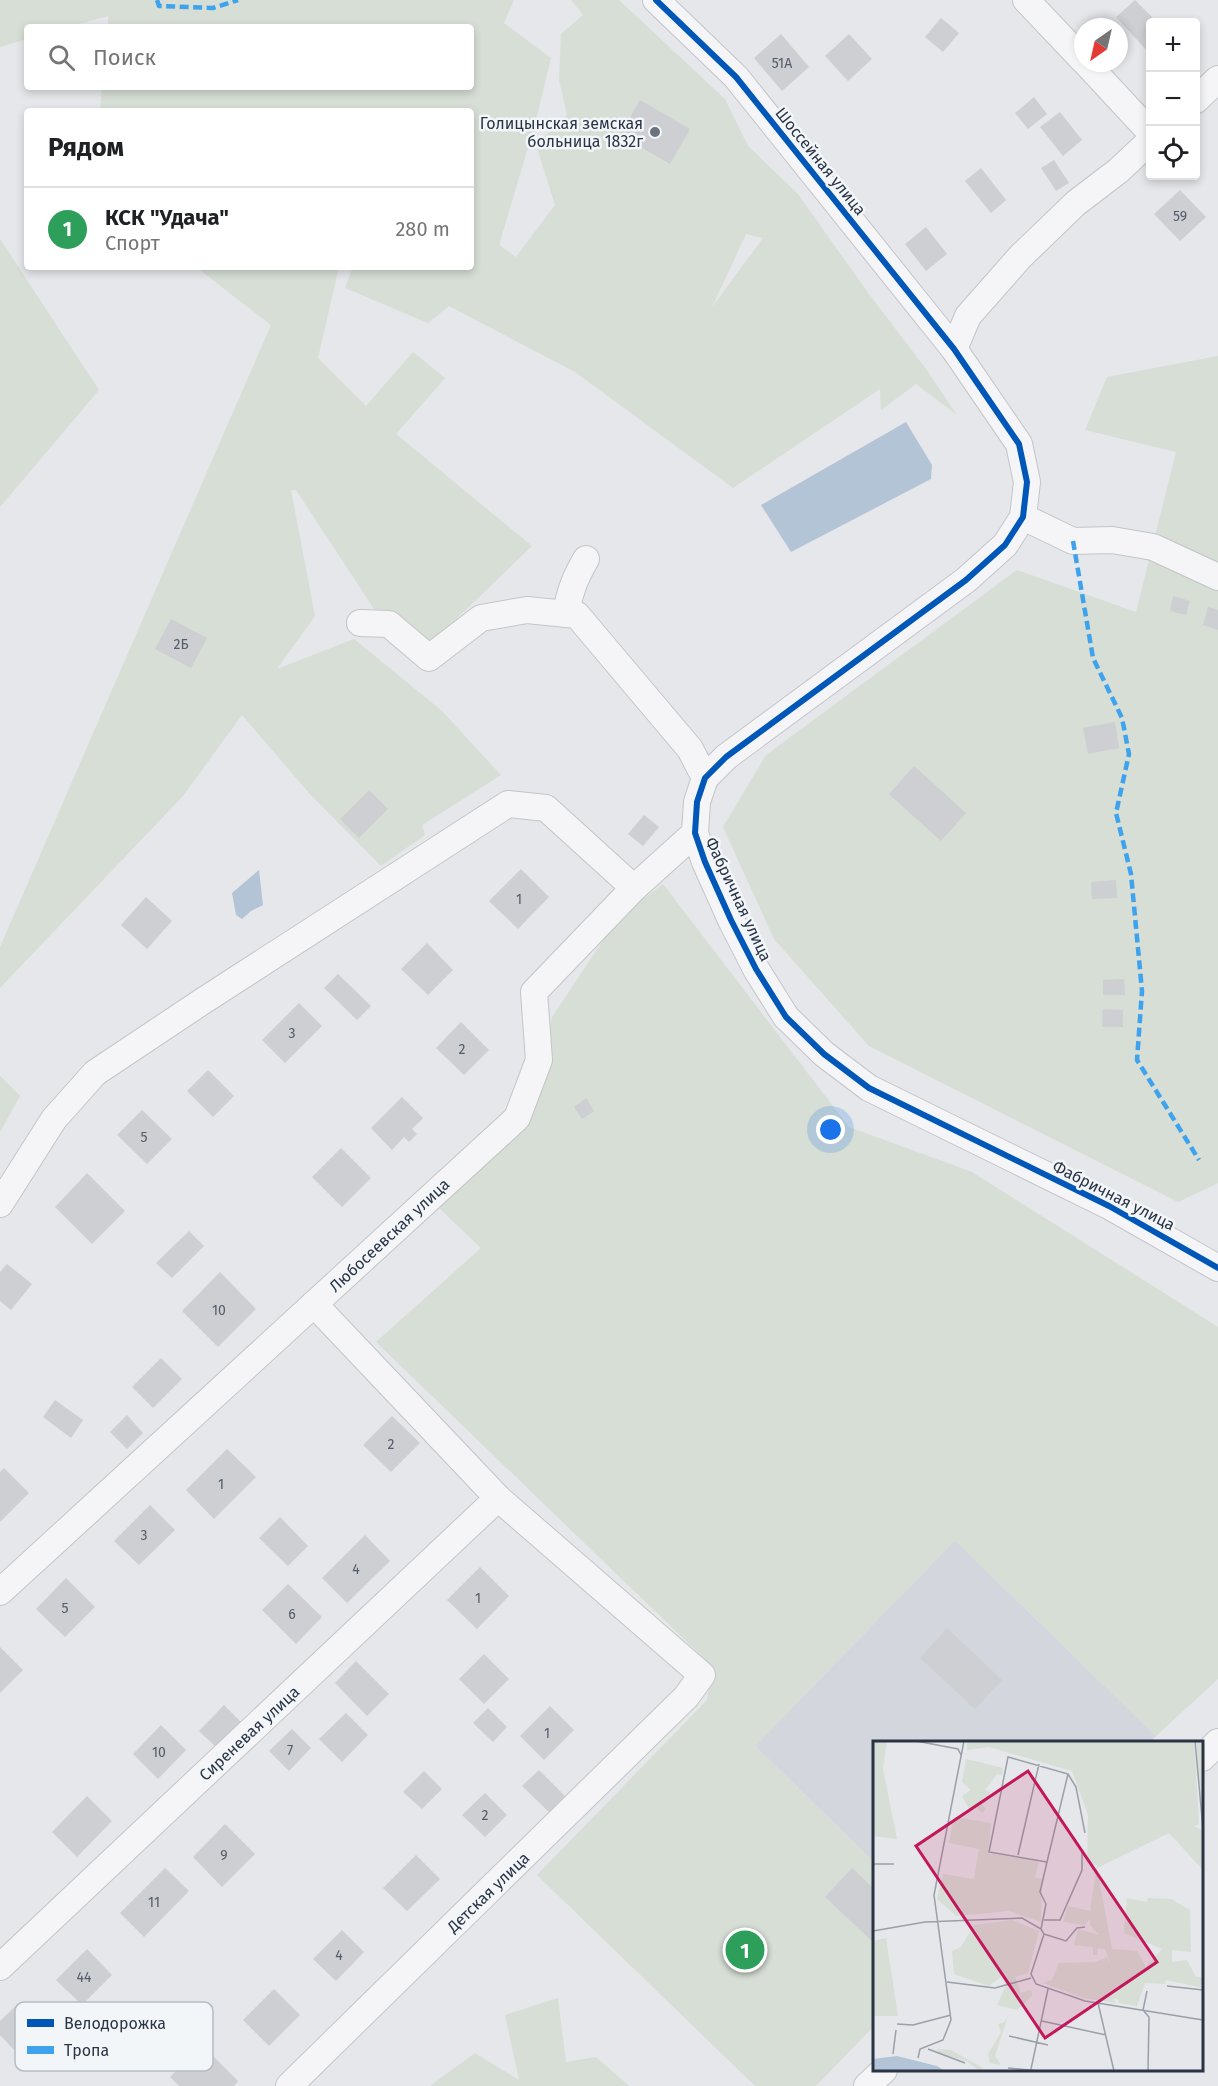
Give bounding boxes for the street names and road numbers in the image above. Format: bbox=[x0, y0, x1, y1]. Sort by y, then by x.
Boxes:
street label: Шоссейная улица bbox=[771, 104, 870, 219]
street label: Фабричная улица bbox=[701, 834, 776, 964]
street label: Фабричная улица bbox=[1049, 1156, 1178, 1234]
street label: Любосеевская улица bbox=[325, 1175, 453, 1296]
street label: Сиреневая улица bbox=[195, 1682, 303, 1785]
street label: Детская улица bbox=[443, 1848, 533, 1937]

